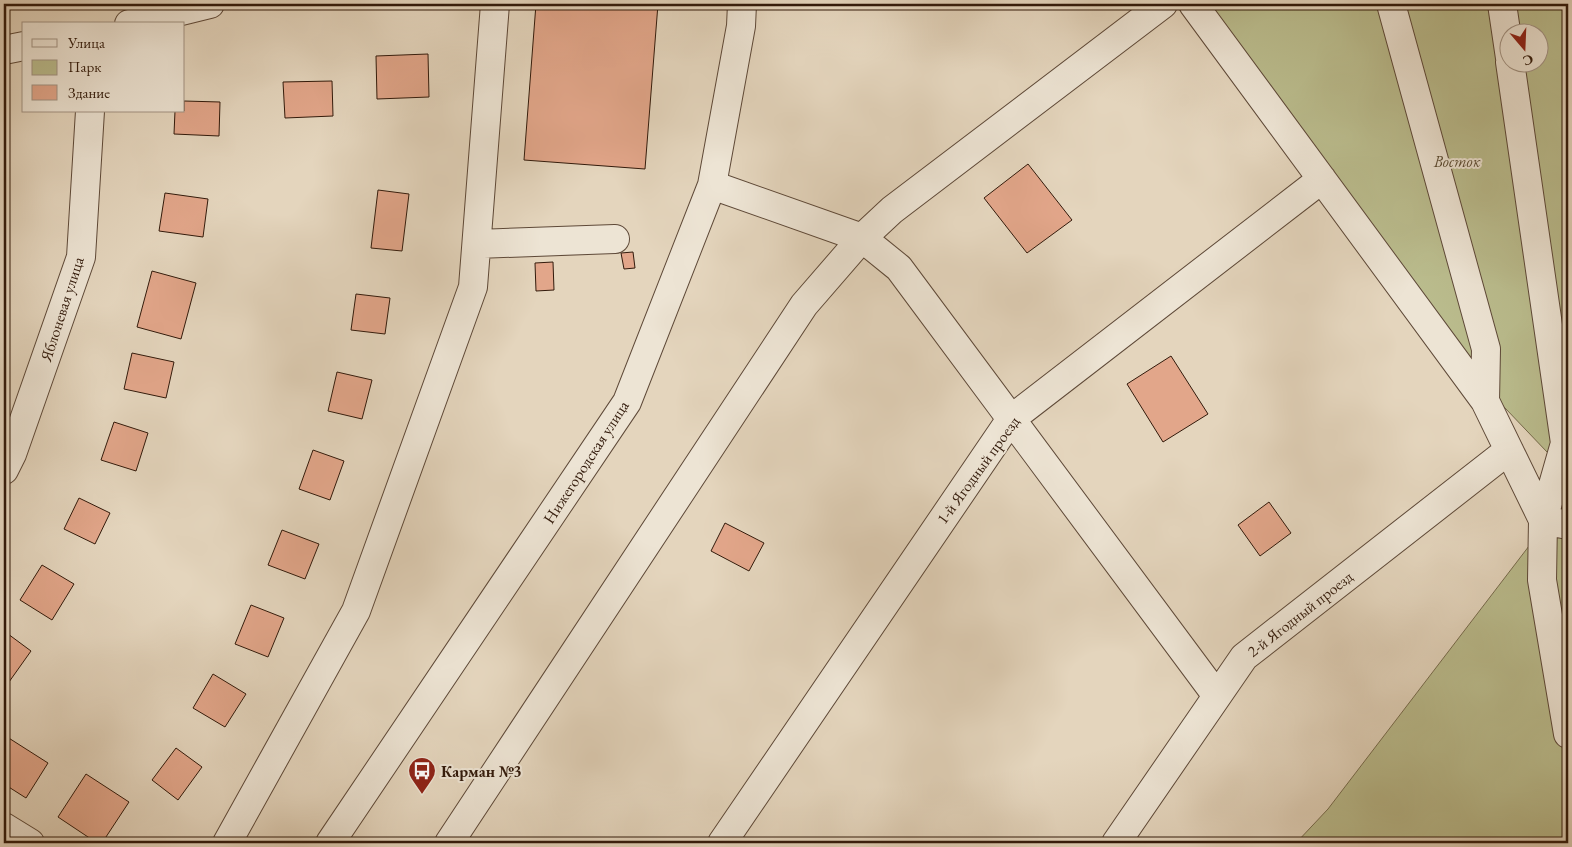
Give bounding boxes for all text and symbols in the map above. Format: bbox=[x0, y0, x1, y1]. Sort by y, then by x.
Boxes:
legend bbox=[22, 22, 185, 112]
north arrow bbox=[1500, 22, 1550, 72]
text: Улица bbox=[67, 33, 105, 52]
text: С bbox=[1521, 50, 1536, 70]
text: Парк bbox=[68, 57, 101, 76]
text: Здание bbox=[68, 83, 110, 102]
park label: Восток bbox=[1433, 151, 1481, 172]
street label: Яблоневая улица bbox=[35, 253, 89, 365]
street label: Нижегородская улица bbox=[538, 396, 634, 528]
street label: 1-й Ягодный проезд bbox=[932, 411, 1025, 528]
street label: 2-й Ягодный проезд bbox=[1243, 566, 1358, 662]
bus stop icon: Карман №3 bbox=[407, 756, 437, 795]
place label: Карман №3 bbox=[441, 761, 522, 782]

